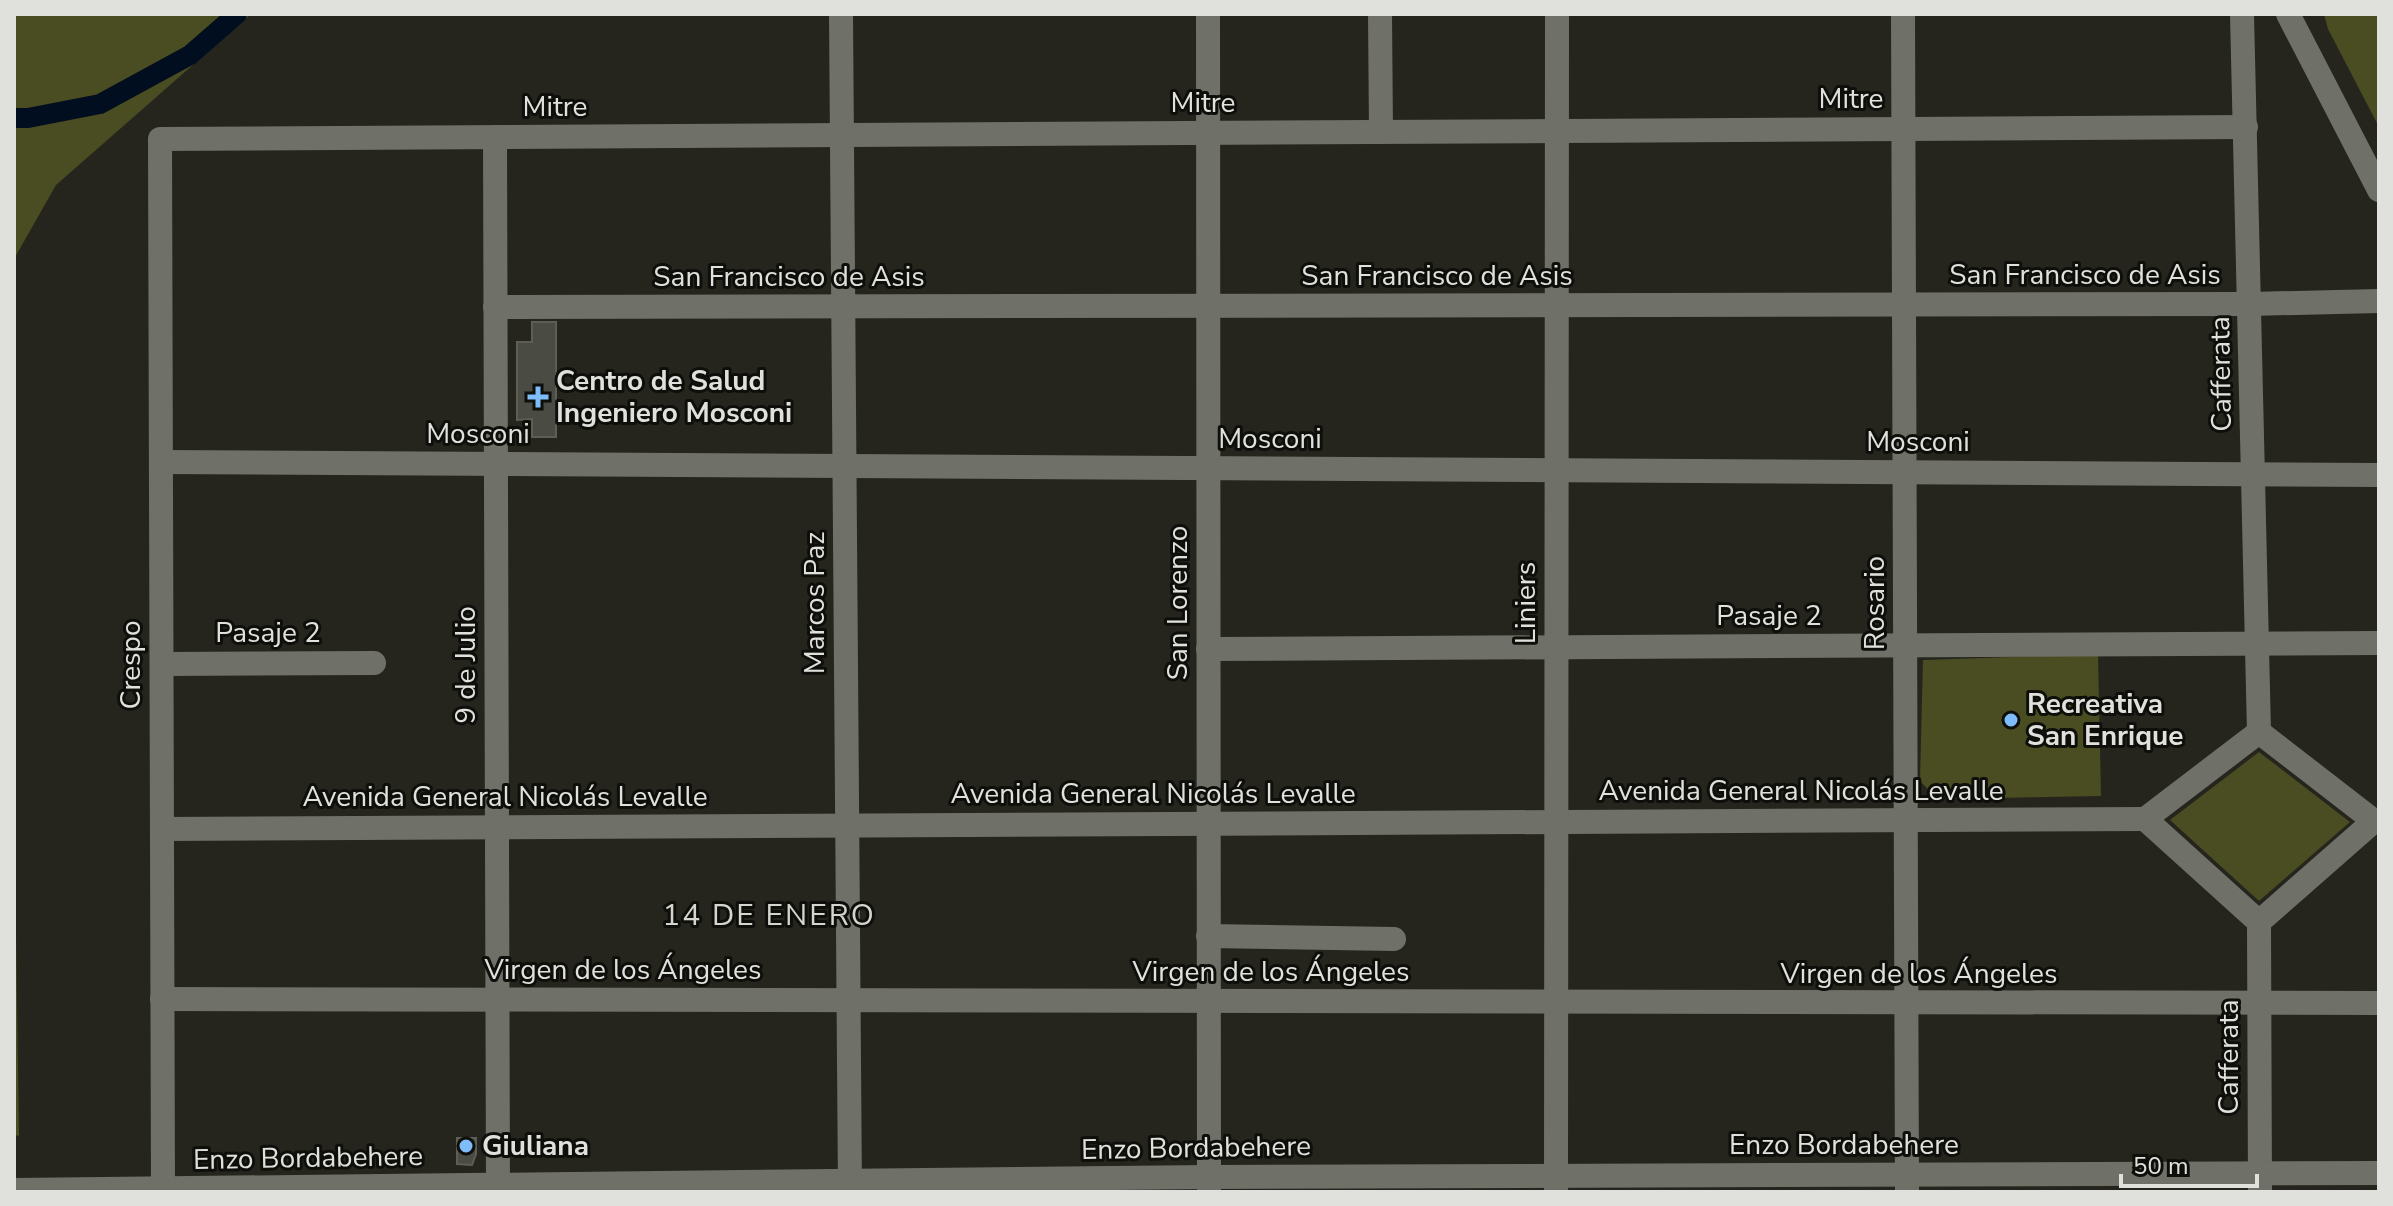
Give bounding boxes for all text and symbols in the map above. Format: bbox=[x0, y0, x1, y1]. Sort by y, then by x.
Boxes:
street label: Mitre bbox=[1819, 80, 1883, 118]
street label: Mitre bbox=[1171, 84, 1235, 122]
street label: Mitre bbox=[523, 88, 587, 126]
street label: San Francisco de Asis bbox=[1949, 256, 2221, 294]
street label: San Francisco de Asis bbox=[1301, 257, 1573, 295]
street label: San Francisco de Asis bbox=[653, 258, 925, 296]
street label: Cafferata bbox=[2201, 316, 2241, 432]
place label: Centro de Salud Ingeniero Mosconi bbox=[556, 362, 792, 432]
marker: Centro de Salud Ingeniero Mosconi bbox=[527, 386, 549, 408]
street label: Mosconi bbox=[426, 415, 530, 453]
street label: Mosconi bbox=[1218, 420, 1322, 458]
street label: Mosconi bbox=[1866, 423, 1970, 461]
street label: San Lorenzo bbox=[1159, 526, 1197, 680]
street label: Marcos Paz bbox=[796, 532, 834, 674]
street label: Rosario bbox=[1856, 556, 1894, 650]
street label: Liniers bbox=[1507, 562, 1545, 644]
street label: Pasaje 2 bbox=[1716, 597, 1822, 635]
street label: 9 de Julio bbox=[447, 606, 485, 724]
street label: Pasaje 2 bbox=[215, 614, 321, 652]
street label: Crespo bbox=[112, 621, 150, 709]
place label: Recreativa San Enrique bbox=[2027, 685, 2183, 755]
marker: Recreativa San Enrique bbox=[2002, 711, 2020, 729]
street label: Avenida General Nicolás Levalle bbox=[1598, 772, 2004, 810]
street label: Avenida General Nicolás Levalle bbox=[950, 775, 1356, 813]
street label: Avenida General Nicolás Levalle bbox=[302, 778, 708, 816]
district label: 14 DE ENERO bbox=[662, 895, 876, 936]
street label: Virgen de los Ángeles bbox=[484, 951, 761, 989]
street label: Virgen de los Ángeles bbox=[1132, 953, 1409, 991]
street label: Virgen de los Ángeles bbox=[1780, 955, 2057, 993]
street label: Cafferata bbox=[2210, 999, 2248, 1115]
street label: Enzo Bordabehere bbox=[1729, 1126, 1959, 1164]
place label: Giuliana bbox=[482, 1127, 589, 1165]
street label: Enzo Bordabehere bbox=[1081, 1127, 1311, 1169]
street label: Enzo Bordabehere bbox=[193, 1137, 423, 1179]
marker: Giuliana bbox=[457, 1137, 475, 1155]
scale bar bbox=[2121, 1138, 2257, 1188]
text: 50 m bbox=[2133, 1150, 2189, 1182]

